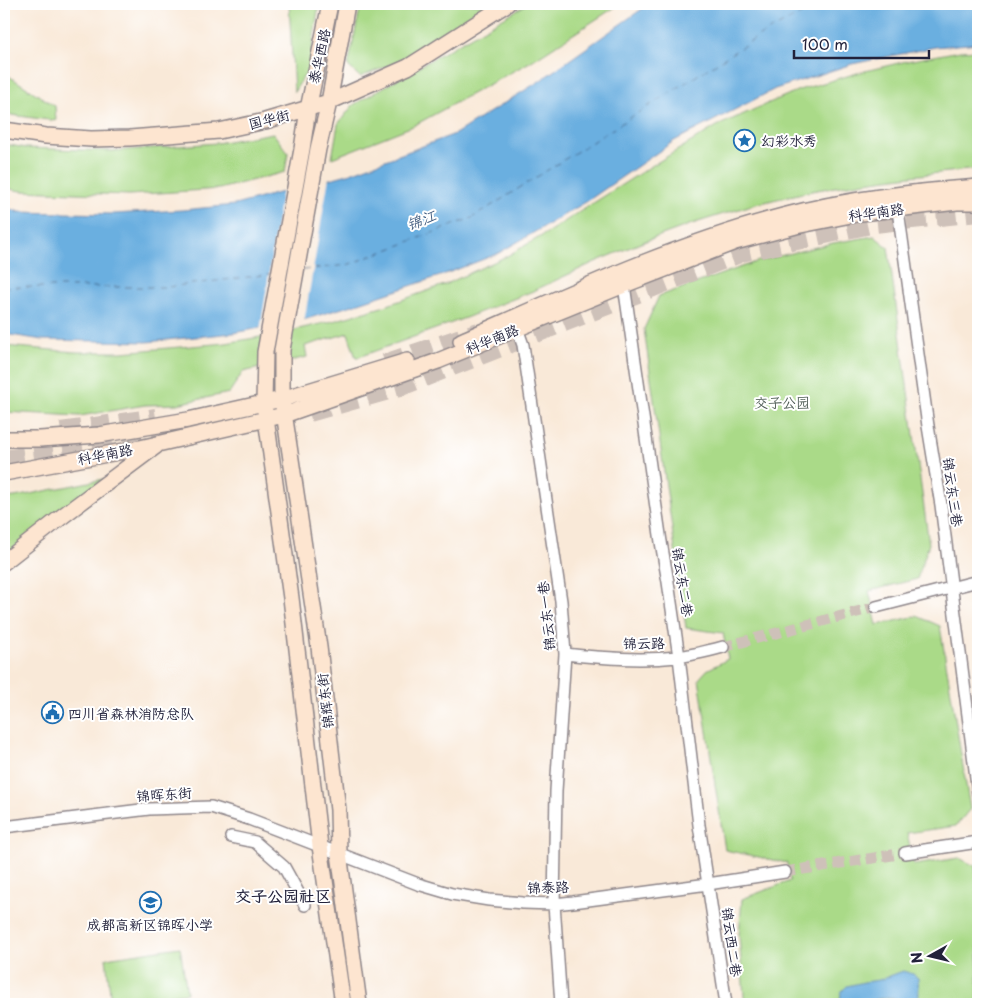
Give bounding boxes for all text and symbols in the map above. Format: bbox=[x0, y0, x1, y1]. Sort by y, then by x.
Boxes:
street label: 泰华西路 bbox=[303, 26, 335, 86]
scale bar bbox=[794, 28, 930, 60]
text: 100 m bbox=[802, 32, 848, 55]
street label: 国华街 bbox=[246, 104, 292, 134]
place icon: 幻彩水秀 bbox=[733, 128, 757, 152]
place label: 幻彩水秀 bbox=[761, 130, 817, 151]
street label: 科华南路 bbox=[847, 198, 905, 226]
water label: 锦江 bbox=[403, 203, 440, 235]
street label: 科华南路 bbox=[462, 319, 522, 359]
park label: 交子公园 bbox=[754, 392, 810, 413]
street label: 科华南路 bbox=[76, 438, 134, 470]
street label: 锦云东三巷 bbox=[938, 456, 968, 529]
street label: 锦云东二巷 bbox=[667, 546, 699, 619]
street label: 锦云东一巷 bbox=[532, 579, 560, 652]
street label: 锦云路 bbox=[623, 632, 665, 654]
street label: 锦辉东街 bbox=[311, 672, 339, 730]
public building icon: 四川省森林消防总队 bbox=[40, 701, 64, 725]
place label: 四川省森林消防总队 bbox=[68, 703, 194, 724]
street label: 锦晖东街 bbox=[135, 782, 193, 806]
street label: 锦泰路 bbox=[527, 876, 569, 898]
district label: 交子公园社区 bbox=[235, 883, 331, 907]
school or university icon: 成都高新区锦晖小学 bbox=[138, 890, 162, 914]
street label: 锦云西二巷 bbox=[717, 906, 747, 979]
place label: 成都高新区锦晖小学 bbox=[87, 914, 213, 935]
north arrow bbox=[904, 930, 954, 980]
text: N bbox=[905, 951, 928, 965]

